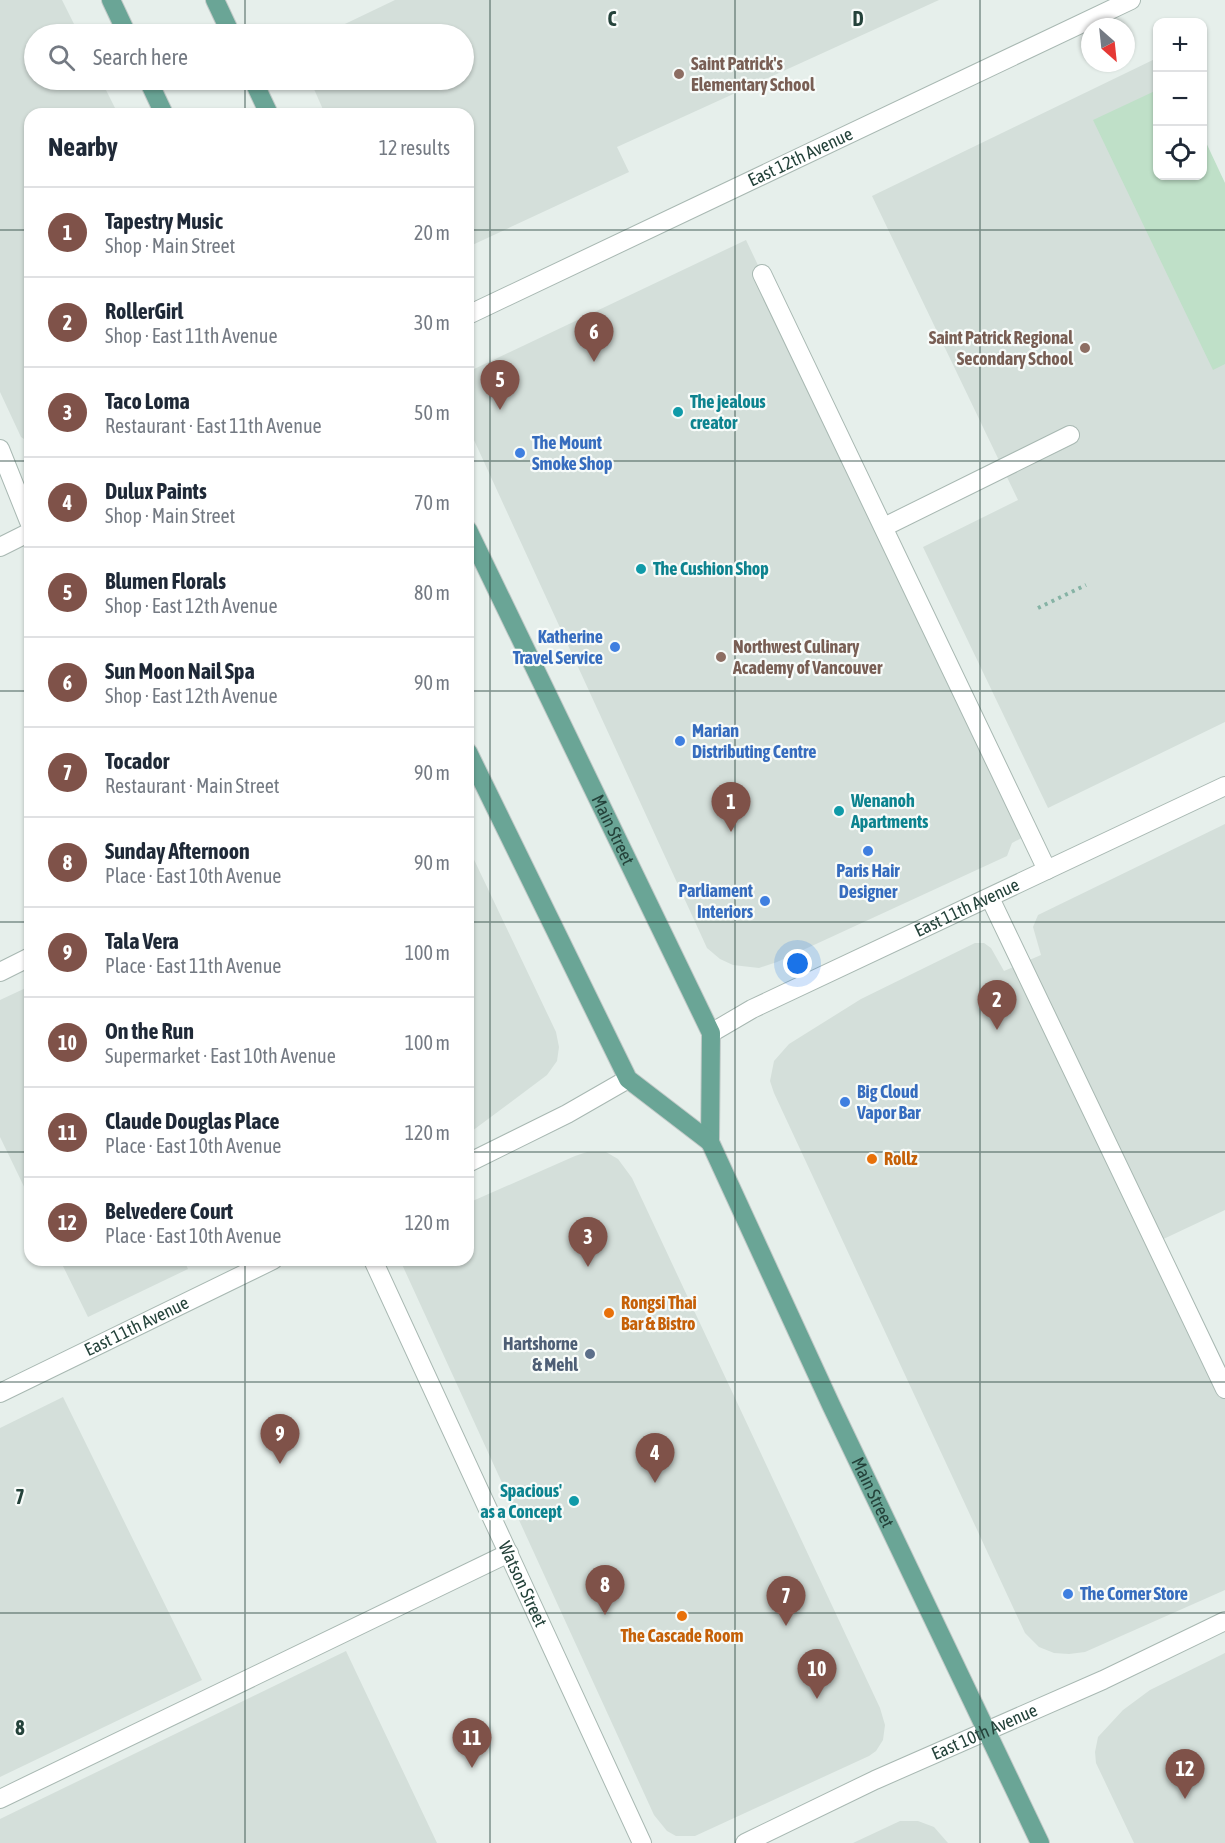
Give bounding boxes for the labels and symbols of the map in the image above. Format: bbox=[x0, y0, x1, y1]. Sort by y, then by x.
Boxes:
text: C bbox=[608, 7, 617, 30]
text: D bbox=[852, 7, 864, 30]
north arrow bbox=[1081, 18, 1135, 72]
place label: Saint Patrick's Elementary School bbox=[691, 53, 815, 95]
marker: Saint Patrick's Elementary School bbox=[672, 67, 686, 81]
street label: East 12th Avenue bbox=[745, 123, 856, 190]
pin: 6 bbox=[574, 312, 614, 362]
place label: Saint Patrick Regional Secondary School bbox=[929, 327, 1073, 369]
marker: Saint Patrick Regional Secondary School bbox=[1078, 341, 1092, 355]
pin: 5 bbox=[480, 360, 520, 410]
place label: The jealous creator bbox=[690, 391, 766, 433]
marker: The jealous creator bbox=[671, 405, 685, 419]
place label: The Mount Smoke Shop bbox=[532, 432, 612, 474]
marker: The Mount Smoke Shop bbox=[513, 446, 527, 460]
place label: The Cushion Shop bbox=[653, 558, 769, 579]
marker: The Cushion Shop bbox=[634, 562, 648, 576]
place label: Katherine Travel Service bbox=[513, 626, 603, 668]
place label: Northwest Culinary Academy of Vancouver bbox=[732, 636, 883, 678]
marker: Katherine Travel Service bbox=[608, 640, 622, 654]
marker: Northwest Culinary Academy of Vancouver bbox=[714, 650, 728, 664]
place label: Marian Distributing Centre bbox=[692, 720, 816, 762]
marker: Marian Distributing Centre bbox=[673, 734, 687, 748]
pin: 1 bbox=[712, 782, 750, 832]
place label: Wenanoh Apartments bbox=[850, 790, 929, 832]
street label: Main Street bbox=[587, 791, 639, 868]
marker: Wenanoh Apartments bbox=[832, 804, 846, 818]
marker: Paris Hair Designer bbox=[861, 844, 875, 858]
place label: Paris Hair Designer bbox=[836, 860, 900, 902]
street label: East 11th Avenue bbox=[911, 874, 1022, 941]
place label: Parliament Interiors bbox=[679, 880, 754, 922]
marker: Parliament Interiors bbox=[758, 894, 772, 908]
your location bbox=[783, 949, 812, 978]
pin: 2 bbox=[978, 980, 1016, 1030]
place label: Big Cloud Vapor Bar bbox=[856, 1081, 921, 1123]
marker: Big Cloud Vapor Bar bbox=[838, 1095, 852, 1109]
place label: Rollz bbox=[884, 1148, 918, 1169]
marker: Rollz bbox=[865, 1152, 879, 1166]
pin: 3 bbox=[568, 1218, 608, 1267]
street label: East 11th Avenue bbox=[81, 1292, 192, 1360]
place label: Rongsi Thai Bar & Bistro bbox=[621, 1292, 697, 1334]
marker: Rongsi Thai Bar & Bistro bbox=[602, 1306, 616, 1320]
place label: Hartshorne & Mehl bbox=[503, 1333, 578, 1375]
marker: Hartshorne & Mehl bbox=[583, 1347, 597, 1361]
pin: 9 bbox=[260, 1414, 300, 1464]
pin: 4 bbox=[636, 1434, 674, 1483]
street label: Main Street bbox=[847, 1454, 899, 1531]
place label: Spacious' as a Concept bbox=[480, 1480, 563, 1522]
text: 7 bbox=[15, 1485, 25, 1508]
marker: Spacious' as a Concept bbox=[567, 1494, 581, 1508]
street label: Watson Street bbox=[494, 1538, 552, 1630]
pin: 8 bbox=[586, 1566, 624, 1615]
pin: 7 bbox=[766, 1576, 806, 1626]
place label: The Corner Store bbox=[1080, 1583, 1188, 1604]
marker: The Corner Store bbox=[1061, 1587, 1075, 1601]
marker: The Cascade Room bbox=[675, 1609, 689, 1623]
place label: The Cascade Room bbox=[621, 1625, 743, 1646]
pin: 10 bbox=[798, 1650, 836, 1699]
street label: East 10th Avenue bbox=[928, 1699, 1040, 1764]
text: 8 bbox=[15, 1716, 25, 1739]
pin: 11 bbox=[452, 1718, 492, 1768]
pin: 12 bbox=[1166, 1750, 1204, 1799]

